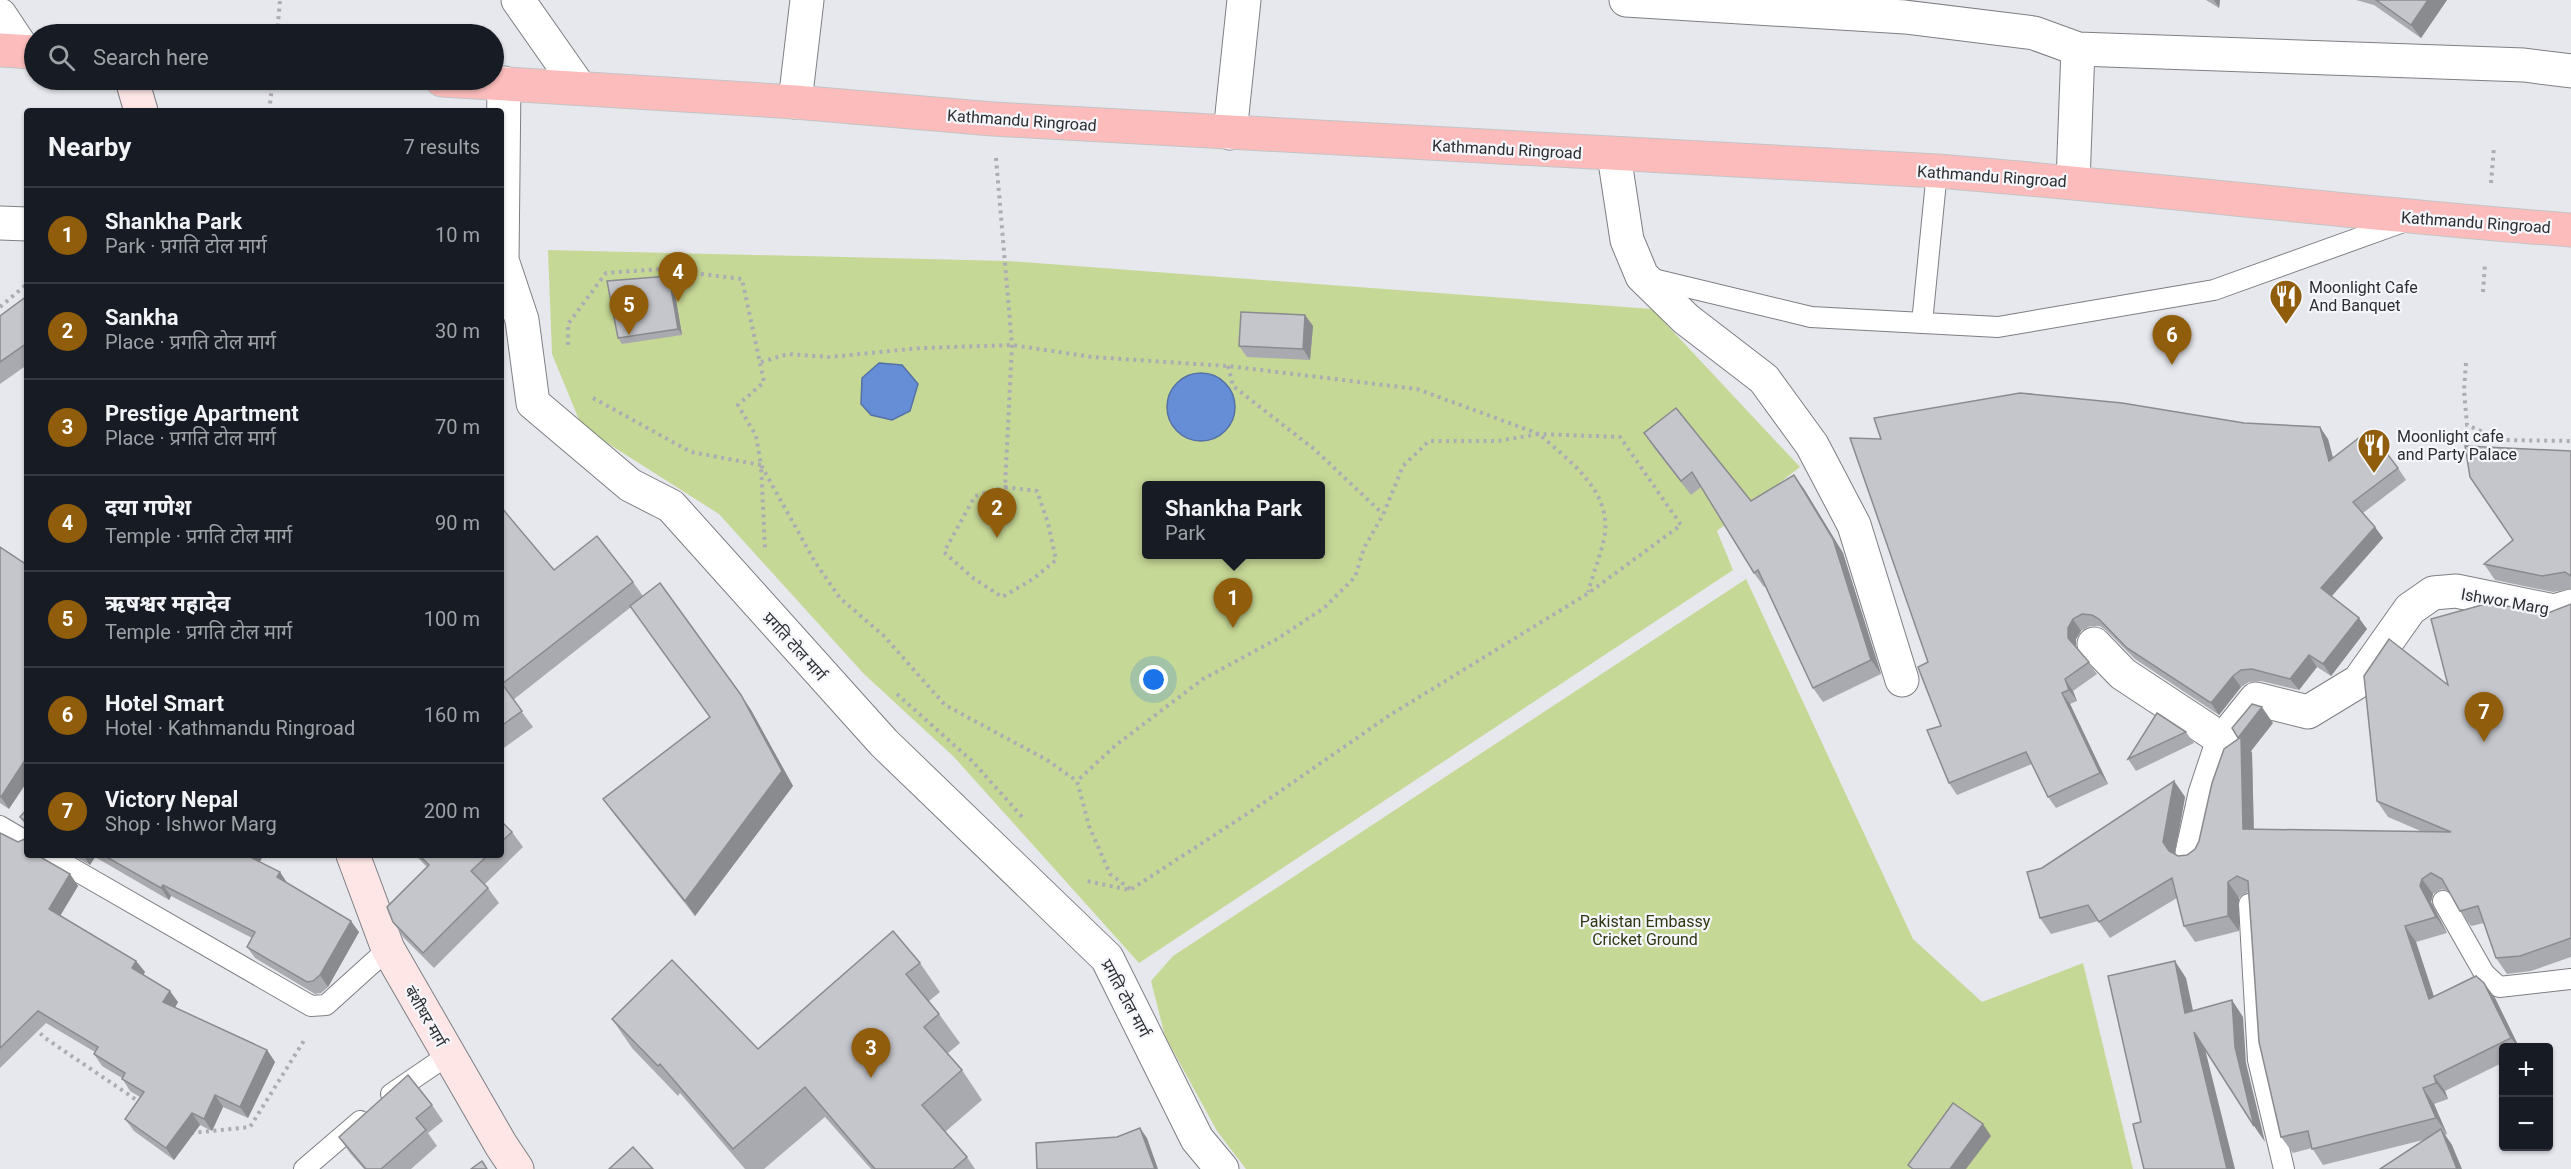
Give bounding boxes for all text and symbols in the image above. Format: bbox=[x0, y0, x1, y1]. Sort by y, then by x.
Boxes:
search box bbox=[24, 24, 504, 90]
icon: search bbox=[45, 41, 78, 74]
text: Search here bbox=[93, 45, 209, 70]
street label: Kathmandu Ringroad bbox=[947, 106, 1097, 135]
text: Nearby bbox=[48, 132, 131, 162]
text: 7 results bbox=[404, 135, 480, 159]
street label: Kathmandu Ringroad bbox=[1432, 136, 1582, 163]
street label: Kathmandu Ringroad bbox=[1917, 162, 2067, 191]
street label: Kathmandu Ringroad bbox=[2401, 208, 2551, 237]
text: Shankha Park bbox=[105, 209, 242, 234]
text: 1 bbox=[62, 223, 73, 247]
text: 10 m bbox=[435, 223, 480, 247]
text: Park · प्रगति टोल मार्ग bbox=[105, 234, 267, 258]
pin: 4 bbox=[658, 252, 698, 302]
restaurant icon: Moonlight Cafe And Banquet bbox=[2268, 278, 2304, 325]
place label: Moonlight Cafe And Banquet bbox=[2309, 278, 2418, 315]
pin: 5 bbox=[610, 286, 648, 335]
text: Sankha bbox=[105, 305, 179, 330]
pin: 6 bbox=[2152, 316, 2192, 365]
text: 2 bbox=[62, 319, 73, 343]
text: 30 m bbox=[435, 319, 480, 343]
text: Place · प्रगति टोल मार्ग bbox=[105, 330, 276, 354]
text: Prestige Apartment bbox=[105, 401, 299, 426]
text: 3 bbox=[62, 415, 73, 439]
text: 70 m bbox=[435, 415, 480, 439]
text: Place · प्रगति टोल मार्ग bbox=[105, 426, 276, 450]
restaurant icon: Moonlight cafe and Party Palace bbox=[2356, 427, 2392, 474]
place label: Moonlight cafe and Party Palace bbox=[2397, 427, 2517, 464]
popup bbox=[1142, 481, 1325, 559]
pin: 2 bbox=[978, 488, 1016, 538]
text: दया गणेश bbox=[105, 495, 191, 520]
text: Shankha Park bbox=[1165, 496, 1302, 521]
text: 4 bbox=[62, 511, 73, 535]
text: 90 m bbox=[435, 511, 480, 535]
text: Park bbox=[1165, 521, 1205, 545]
text: Temple · प्रगति टोल मार्ग bbox=[105, 524, 292, 548]
pin: 1 bbox=[1214, 578, 1252, 628]
street label: Ishwor Marg bbox=[2459, 584, 2550, 619]
text: ऋषश्वर महादेव bbox=[105, 591, 230, 616]
text: 5 bbox=[62, 607, 73, 631]
text: 100 m bbox=[424, 607, 480, 631]
street label: प्रगति टोल मार्ग bbox=[759, 608, 831, 685]
text: Temple · प्रगति टोल मार्ग bbox=[105, 620, 292, 644]
your location bbox=[1139, 665, 1168, 694]
text: Hotel Smart bbox=[105, 691, 224, 716]
pin: 7 bbox=[2464, 692, 2504, 742]
text: 6 bbox=[62, 703, 73, 727]
text: 160 m bbox=[424, 703, 480, 727]
text: Hotel · Kathmandu Ringroad bbox=[105, 716, 355, 740]
text: Victory Nepal bbox=[105, 787, 238, 812]
text: 7 bbox=[62, 799, 73, 823]
text: 200 m bbox=[424, 799, 480, 823]
text: Shop · Ishwor Marg bbox=[105, 812, 277, 836]
park label: Pakistan Embassy Cricket Ground bbox=[1580, 912, 1711, 949]
street label: प्रगति टोल मार्ग bbox=[1097, 956, 1154, 1041]
street label: बंशीधर मार्ग bbox=[401, 982, 451, 1051]
pin: 3 bbox=[852, 1028, 890, 1078]
map controls bbox=[2499, 1043, 2553, 1151]
button: + bbox=[2499, 1043, 2553, 1097]
button: − bbox=[2499, 1097, 2553, 1151]

